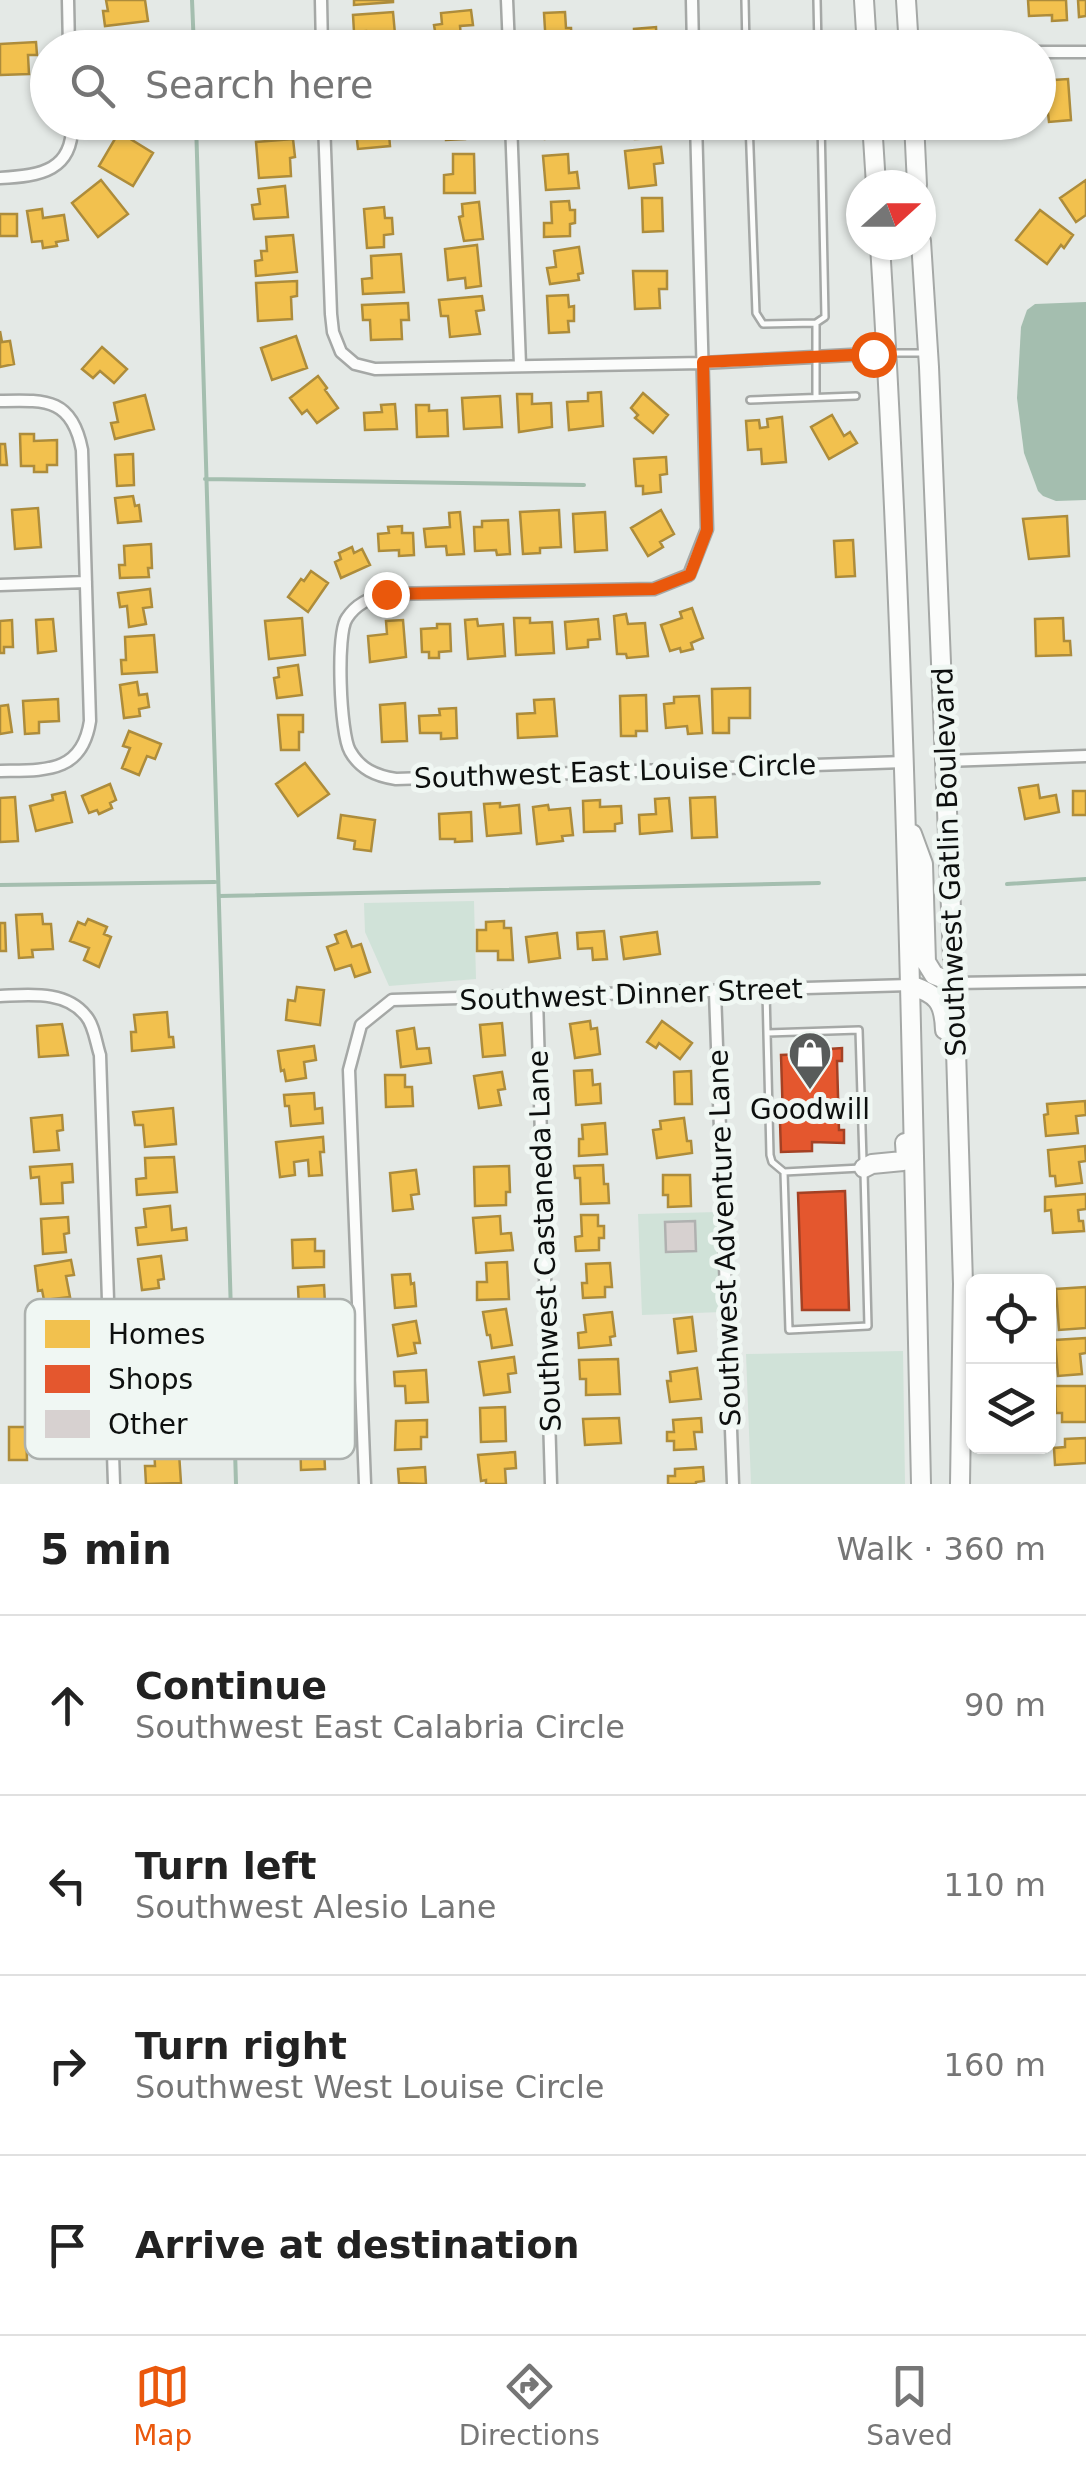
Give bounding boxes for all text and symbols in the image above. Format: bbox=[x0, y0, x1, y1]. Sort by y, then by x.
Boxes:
search box bbox=[30, 30, 1056, 140]
icon: search bbox=[65, 58, 120, 113]
text: Search here bbox=[145, 63, 373, 107]
north arrow bbox=[846, 170, 936, 260]
route start bbox=[851, 332, 897, 378]
route end bbox=[364, 572, 410, 618]
street label: Southwest Gatlin Boulevard bbox=[926, 667, 973, 1057]
street label: Southwest East Louise Circle bbox=[413, 748, 817, 795]
street label: Southwest Dinner Street bbox=[459, 972, 803, 1017]
shop icon: Goodwill bbox=[787, 1030, 833, 1091]
street label: Southwest Adventure Lane bbox=[701, 1049, 748, 1427]
street label: Southwest Castaneda Lane bbox=[521, 1050, 568, 1432]
place label: Goodwill bbox=[750, 1093, 870, 1126]
map controls bbox=[966, 1274, 1056, 1454]
button: locate bbox=[966, 1274, 1056, 1364]
legend bbox=[25, 1299, 355, 1459]
text: Homes bbox=[108, 1318, 205, 1351]
text: Shops bbox=[108, 1363, 193, 1396]
button: layers bbox=[966, 1364, 1056, 1454]
text: Other bbox=[108, 1408, 188, 1441]
text: 5 min bbox=[40, 1525, 172, 1574]
text: Walk · 360 m bbox=[836, 1530, 1046, 1568]
text: Continue bbox=[135, 1664, 327, 1708]
icon: ahead bbox=[40, 1678, 95, 1733]
text: 90 m bbox=[964, 1686, 1046, 1724]
text: Southwest East Calabria Circle bbox=[135, 1708, 625, 1746]
text: Turn left bbox=[135, 1844, 316, 1888]
icon: left bbox=[40, 1858, 95, 1913]
text: 110 m bbox=[944, 1866, 1046, 1904]
text: Southwest Alesio Lane bbox=[135, 1888, 496, 1926]
text: Turn right bbox=[135, 2024, 347, 2068]
icon: right bbox=[40, 2038, 95, 2093]
text: 160 m bbox=[944, 2046, 1046, 2084]
text: Southwest West Louise Circle bbox=[135, 2068, 605, 2106]
icon: arrive bbox=[40, 2218, 95, 2273]
text: Arrive at destination bbox=[135, 2223, 580, 2267]
tab: Map bbox=[133, 2359, 192, 2452]
tab: Directions bbox=[459, 2359, 600, 2452]
tab: Saved bbox=[866, 2359, 953, 2452]

